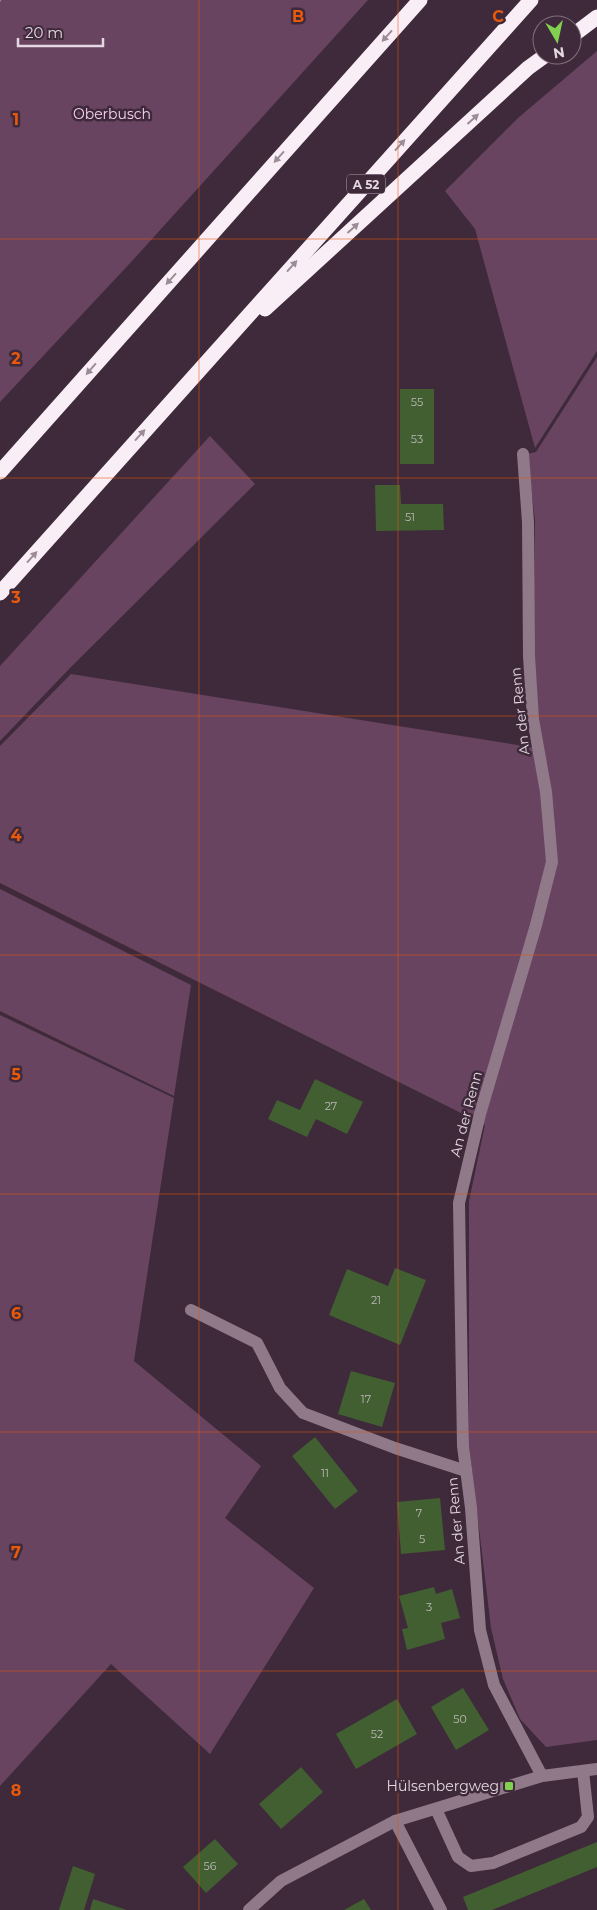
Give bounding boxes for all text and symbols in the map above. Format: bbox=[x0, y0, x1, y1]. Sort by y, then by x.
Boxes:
text: B bbox=[292, 7, 304, 26]
text: C bbox=[492, 7, 504, 26]
scale bar bbox=[18, 15, 102, 47]
north arrow bbox=[532, 15, 582, 65]
text: 20 m bbox=[25, 23, 63, 42]
one-way arrow bbox=[381, 30, 393, 42]
text: N bbox=[552, 43, 566, 63]
park label: Oberbusch bbox=[73, 105, 151, 123]
text: 1 bbox=[13, 110, 19, 129]
one-way arrow bbox=[466, 113, 479, 124]
one-way arrow bbox=[395, 139, 406, 152]
one-way arrow bbox=[273, 151, 285, 163]
road number: A 52 bbox=[347, 174, 385, 193]
one-way arrow bbox=[346, 222, 358, 234]
one-way arrow bbox=[286, 261, 298, 273]
one-way arrow bbox=[165, 272, 176, 285]
text: 2 bbox=[11, 349, 21, 368]
one-way arrow bbox=[85, 362, 96, 375]
house number: 55 bbox=[411, 395, 423, 409]
one-way arrow bbox=[135, 429, 146, 442]
house number: 53 bbox=[411, 432, 423, 446]
house number: 51 bbox=[405, 510, 415, 524]
one-way arrow bbox=[27, 550, 38, 563]
text: 3 bbox=[10, 588, 21, 607]
street label: An der Renn bbox=[506, 666, 534, 756]
text: 4 bbox=[10, 826, 22, 845]
text: 5 bbox=[11, 1065, 21, 1084]
street label: An der Renn bbox=[446, 1069, 486, 1159]
house number: 27 bbox=[325, 1099, 337, 1113]
house number: 21 bbox=[371, 1293, 381, 1307]
text: 6 bbox=[11, 1304, 21, 1323]
house number: 17 bbox=[361, 1392, 371, 1406]
house number: 11 bbox=[321, 1466, 329, 1480]
street label: An der Renn bbox=[443, 1476, 469, 1566]
house number: 7 bbox=[416, 1506, 422, 1520]
house number: 5 bbox=[419, 1532, 425, 1546]
text: 7 bbox=[11, 1543, 21, 1562]
house number: 3 bbox=[426, 1600, 432, 1614]
house number: 50 bbox=[453, 1712, 467, 1726]
house number: 52 bbox=[371, 1727, 383, 1741]
place label: Hülsenbergweg bbox=[387, 1777, 499, 1795]
marker: Hülsenbergweg bbox=[503, 1780, 515, 1792]
text: 8 bbox=[11, 1781, 21, 1800]
house number: 56 bbox=[204, 1859, 217, 1873]

